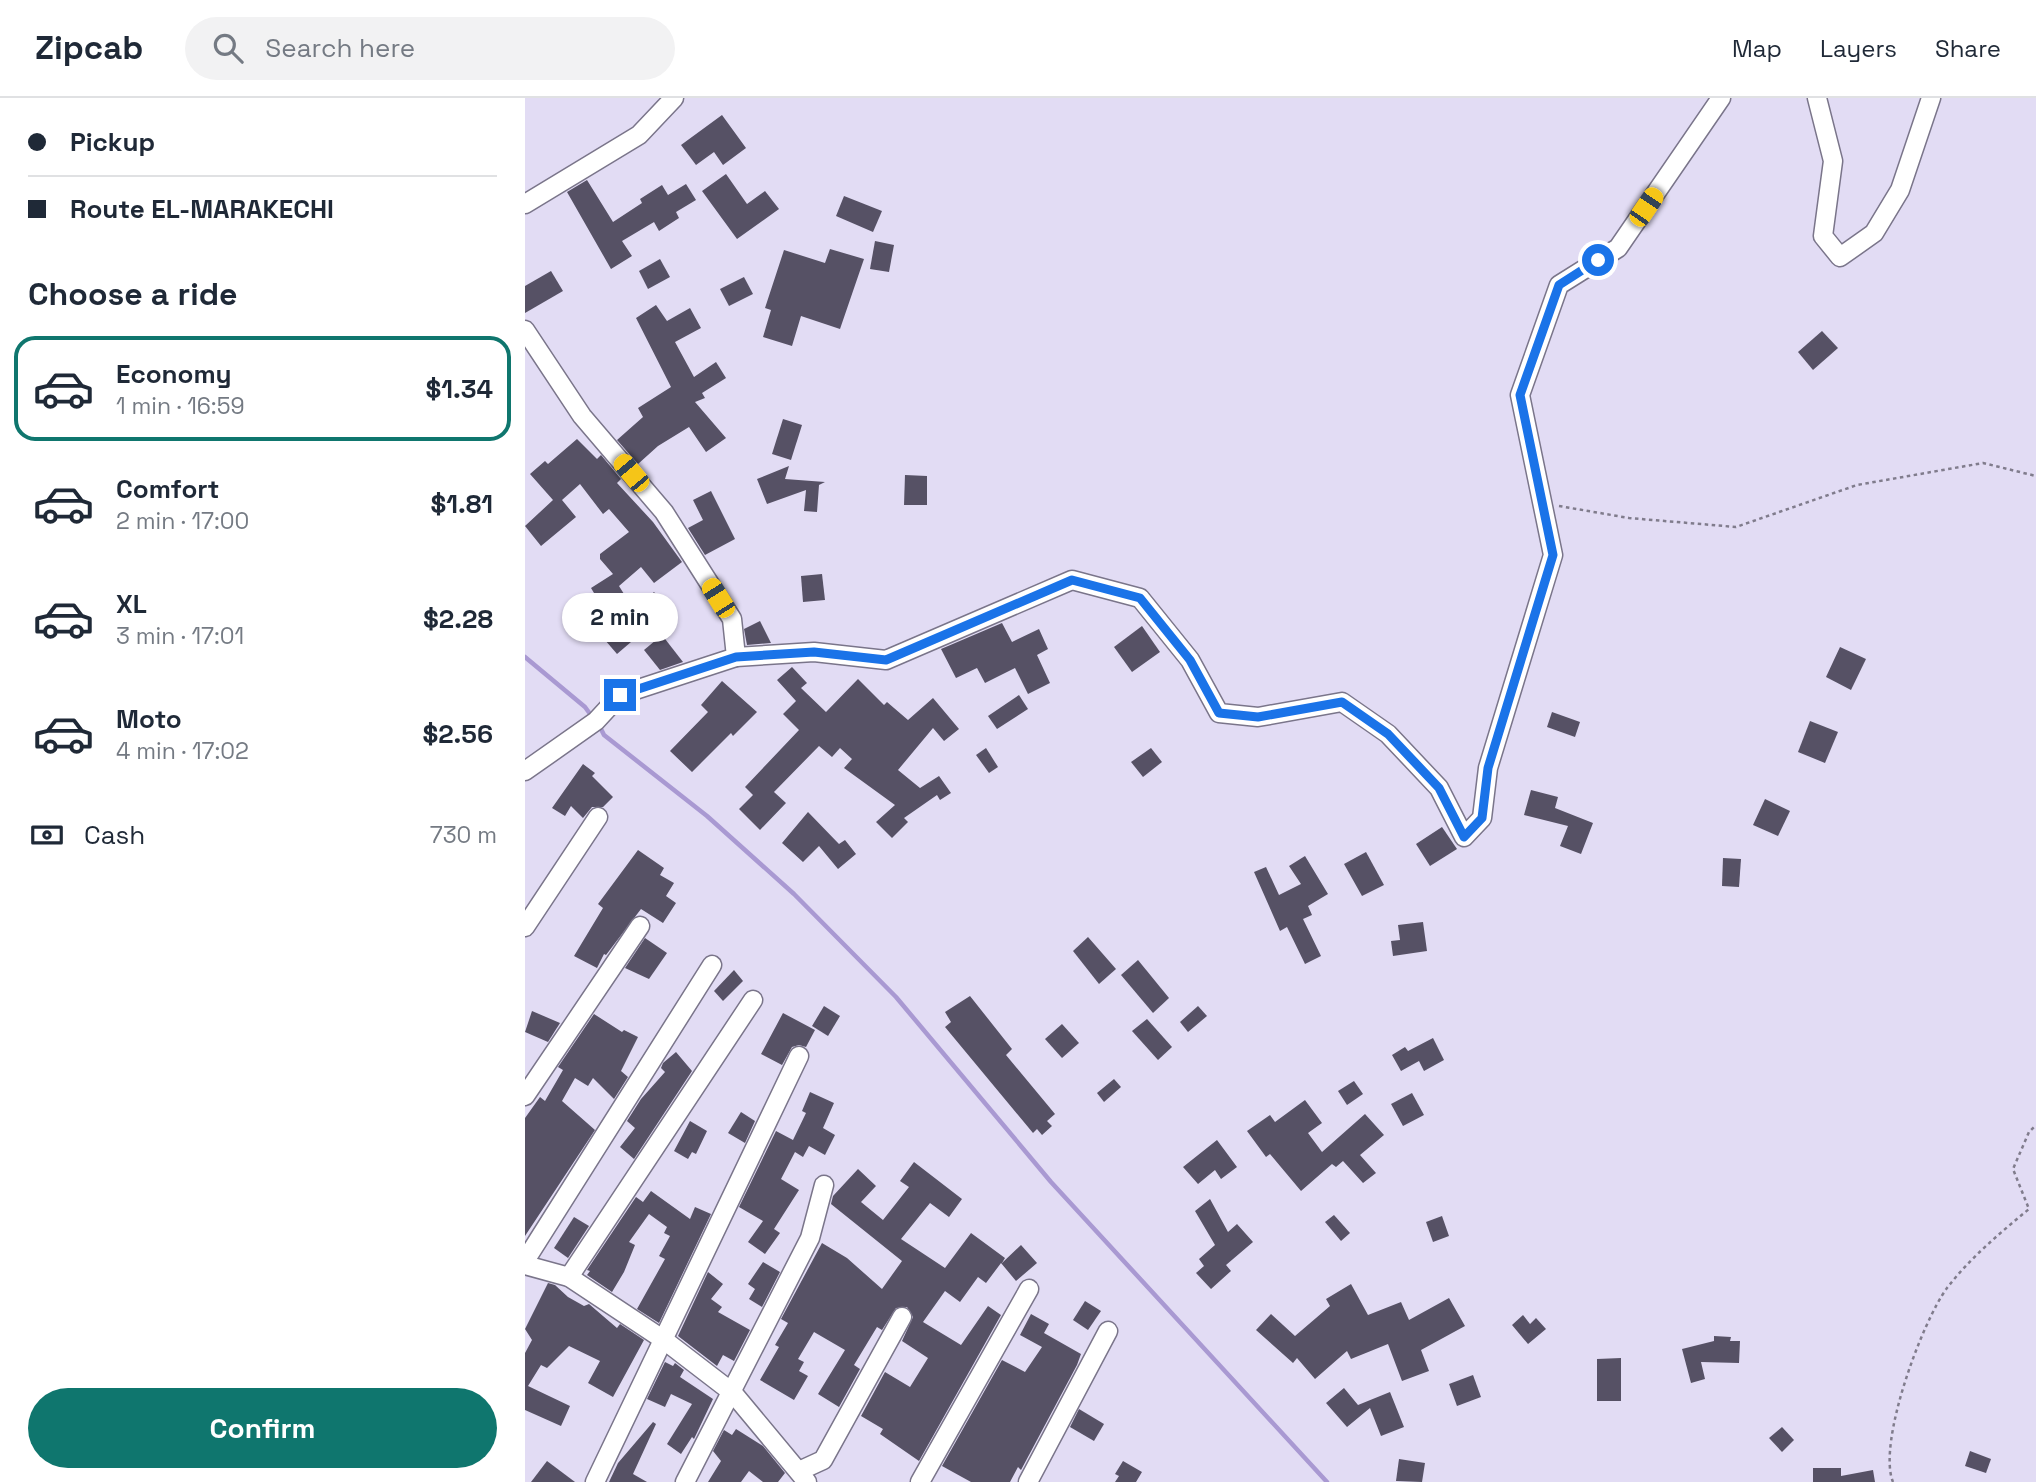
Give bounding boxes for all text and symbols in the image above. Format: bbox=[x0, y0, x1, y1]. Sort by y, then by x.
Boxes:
search box bbox=[185, 17, 675, 80]
text: Zipcab bbox=[35, 27, 143, 69]
icon: search bbox=[209, 29, 247, 67]
text: Search here bbox=[265, 31, 415, 65]
text: Map bbox=[1732, 33, 1782, 64]
text: Layers bbox=[1820, 33, 1897, 64]
text: Share bbox=[1935, 33, 2001, 64]
text: Pickup bbox=[70, 125, 155, 159]
car bbox=[1626, 184, 1667, 230]
text: Route EL-MARAKECHI bbox=[70, 192, 334, 226]
route start bbox=[1582, 244, 1614, 276]
text: Choose a ride bbox=[28, 274, 238, 314]
icon: car bbox=[32, 357, 95, 420]
text: Economy bbox=[116, 357, 232, 391]
text: $1.34 bbox=[425, 372, 493, 406]
text: 1 min · 16:59 bbox=[116, 391, 245, 421]
car bbox=[610, 450, 653, 496]
icon: car bbox=[32, 472, 95, 535]
text: Comfort bbox=[116, 472, 219, 506]
text: $1.81 bbox=[430, 487, 493, 521]
text: 2 min · 17:00 bbox=[116, 506, 249, 536]
car bbox=[698, 575, 739, 621]
icon: car bbox=[32, 587, 95, 650]
text: XL bbox=[116, 587, 147, 621]
callout: 2 min bbox=[562, 594, 678, 642]
text: $2.28 bbox=[423, 602, 493, 636]
text: 2 min bbox=[590, 602, 650, 632]
text: 3 min · 17:01 bbox=[116, 621, 244, 651]
route end bbox=[604, 679, 636, 711]
icon: car bbox=[32, 702, 95, 765]
text: Moto bbox=[116, 702, 182, 736]
text: $2.56 bbox=[422, 717, 493, 751]
text: 4 min · 17:02 bbox=[116, 736, 249, 766]
icon: cash bbox=[28, 816, 66, 854]
text: Cash bbox=[84, 818, 145, 852]
text: 730 m bbox=[430, 820, 497, 850]
button: Confirm bbox=[28, 1388, 497, 1468]

